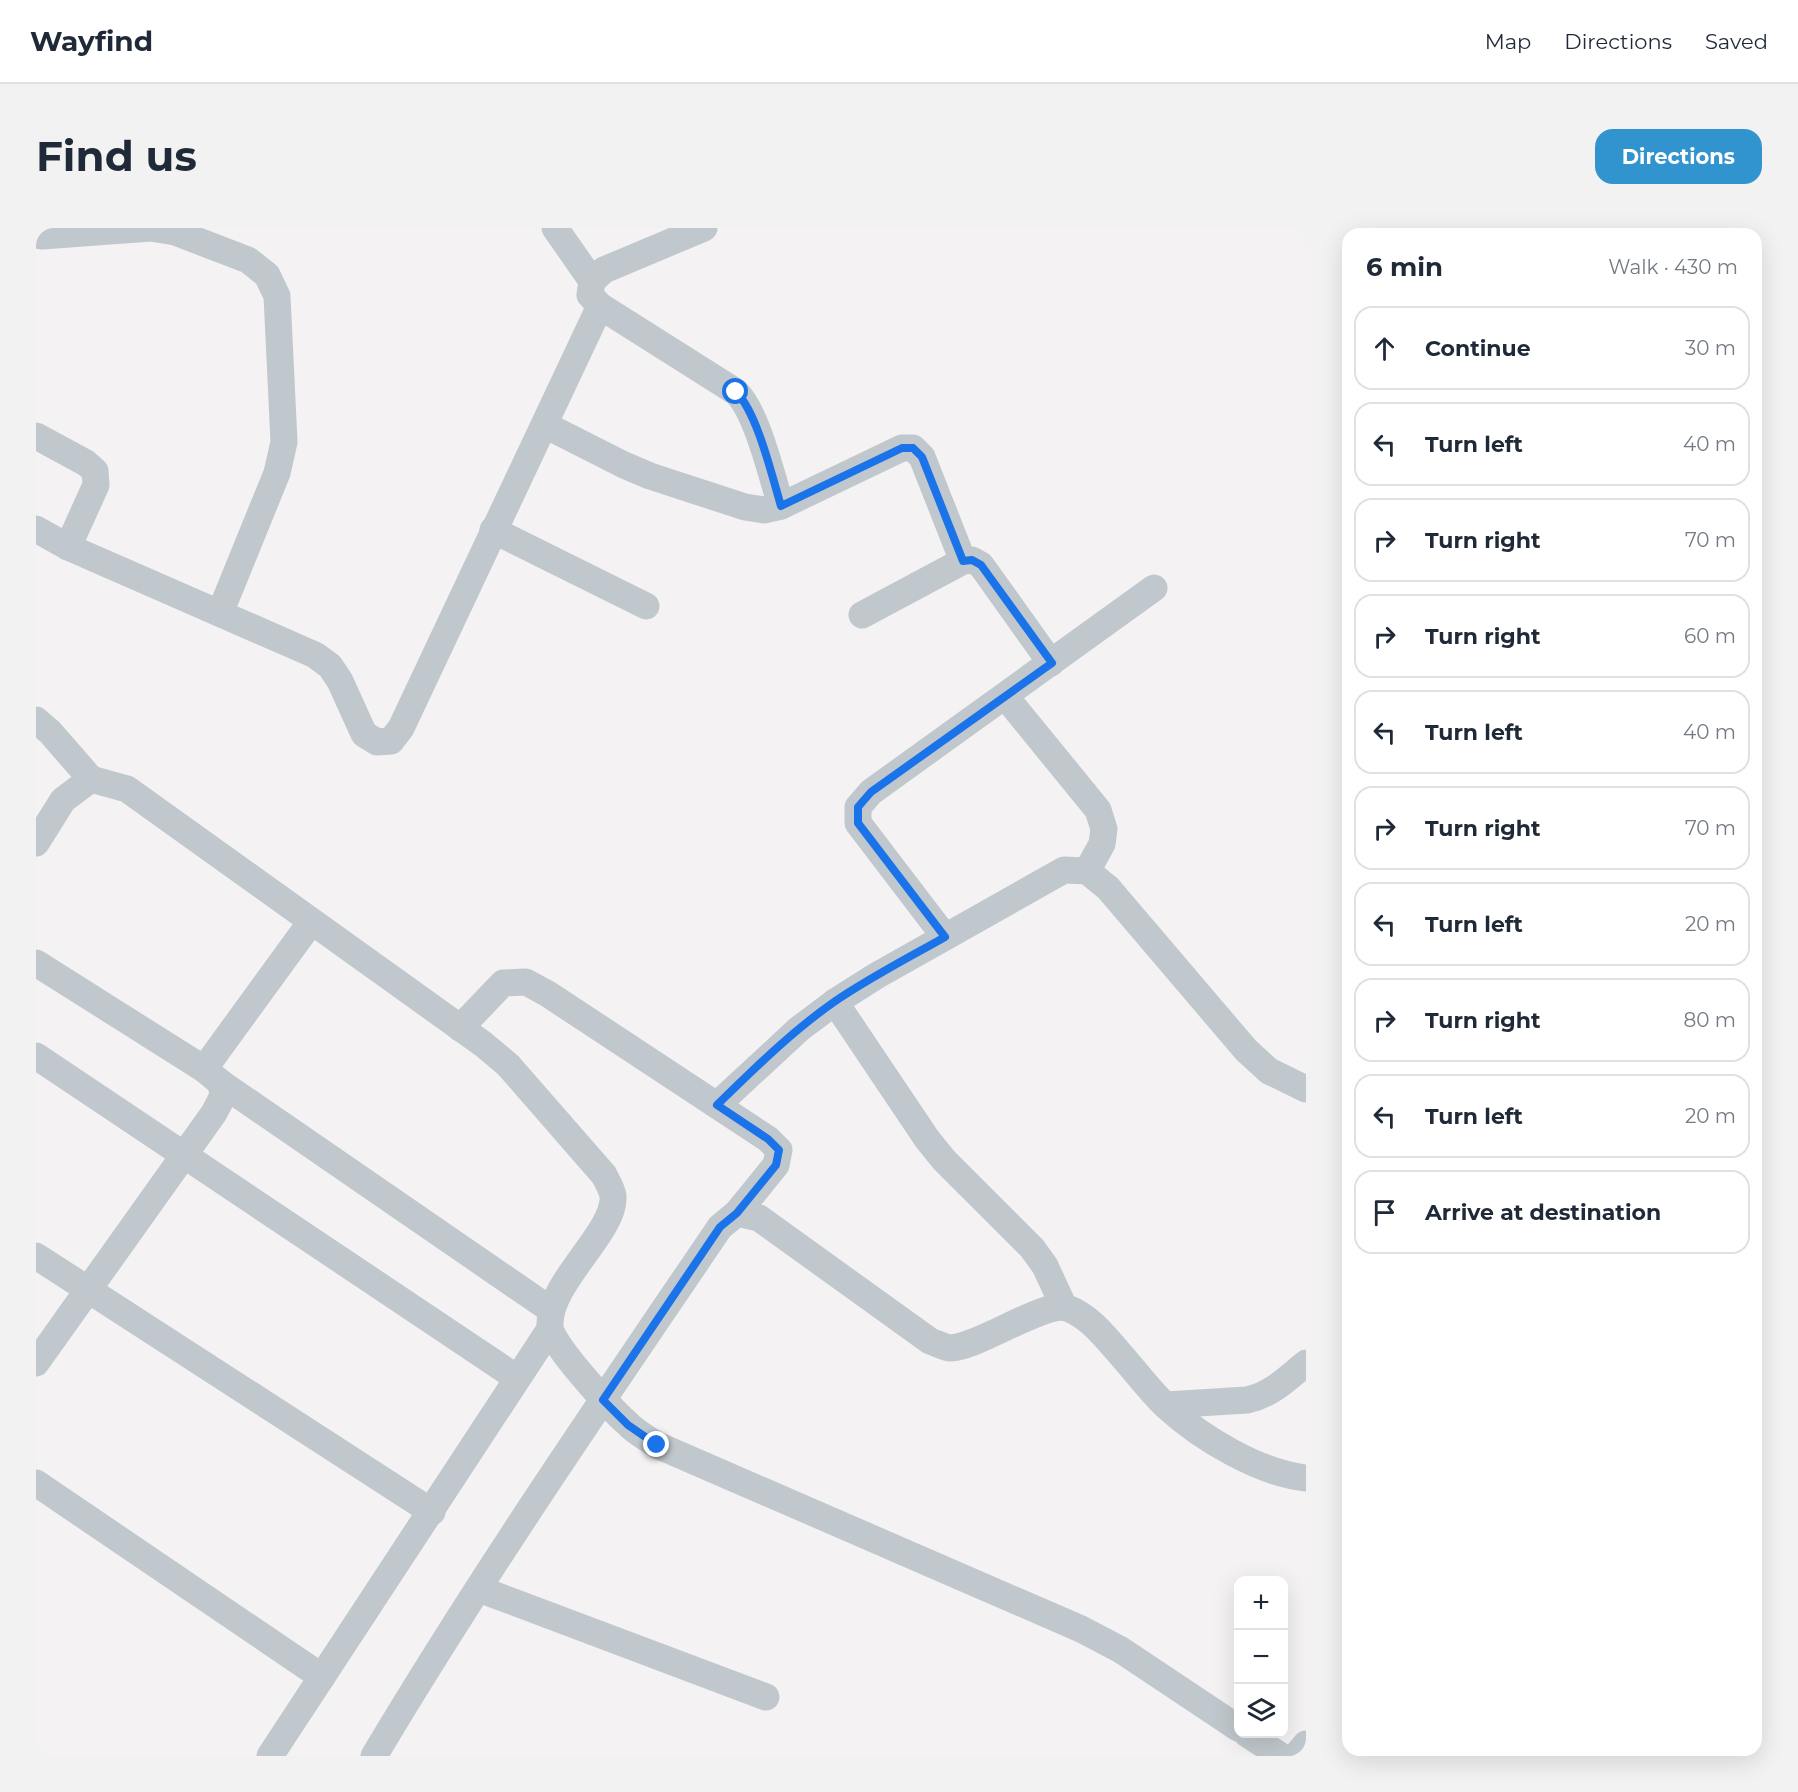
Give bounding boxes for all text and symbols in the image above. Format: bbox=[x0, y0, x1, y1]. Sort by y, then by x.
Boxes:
text: Wayfind bbox=[30, 24, 153, 58]
text: Map bbox=[1485, 29, 1531, 54]
text: Directions bbox=[1564, 29, 1672, 54]
text: Saved bbox=[1705, 29, 1768, 54]
button: Directions bbox=[1595, 129, 1762, 184]
text: Find us bbox=[36, 130, 197, 182]
text: 6 min bbox=[1366, 251, 1443, 283]
text: Walk · 430 m bbox=[1608, 255, 1738, 279]
icon: ahead bbox=[1368, 332, 1401, 365]
text: Continue bbox=[1425, 335, 1531, 362]
text: 30 m bbox=[1685, 336, 1736, 360]
route start bbox=[722, 378, 748, 404]
icon: left bbox=[1368, 428, 1401, 461]
text: Turn left bbox=[1425, 431, 1523, 458]
text: 40 m bbox=[1683, 432, 1736, 456]
icon: right bbox=[1368, 524, 1401, 557]
text: Turn right bbox=[1425, 527, 1540, 554]
text: 70 m bbox=[1685, 528, 1736, 552]
icon: right bbox=[1368, 620, 1401, 653]
text: Turn right bbox=[1425, 623, 1540, 650]
text: 60 m bbox=[1684, 624, 1736, 648]
icon: left bbox=[1368, 716, 1401, 749]
text: Turn left bbox=[1425, 719, 1523, 746]
text: 40 m bbox=[1683, 720, 1736, 744]
icon: right bbox=[1368, 812, 1401, 845]
text: Turn right bbox=[1425, 815, 1540, 842]
text: 70 m bbox=[1685, 816, 1736, 840]
icon: left bbox=[1368, 908, 1401, 941]
text: Turn left bbox=[1425, 911, 1523, 938]
text: 20 m bbox=[1685, 912, 1736, 936]
icon: right bbox=[1368, 1004, 1401, 1037]
text: Turn right bbox=[1425, 1007, 1540, 1034]
text: 80 m bbox=[1684, 1008, 1736, 1032]
icon: left bbox=[1368, 1100, 1401, 1133]
text: Turn left bbox=[1425, 1103, 1523, 1130]
text: 20 m bbox=[1685, 1104, 1736, 1128]
icon: arrive bbox=[1368, 1196, 1401, 1229]
text: Arrive at destination bbox=[1425, 1199, 1661, 1226]
route end bbox=[643, 1431, 669, 1457]
map controls bbox=[1234, 1576, 1288, 1738]
button: + bbox=[1234, 1576, 1288, 1630]
button: − bbox=[1234, 1630, 1288, 1684]
button: layers bbox=[1234, 1684, 1288, 1738]

